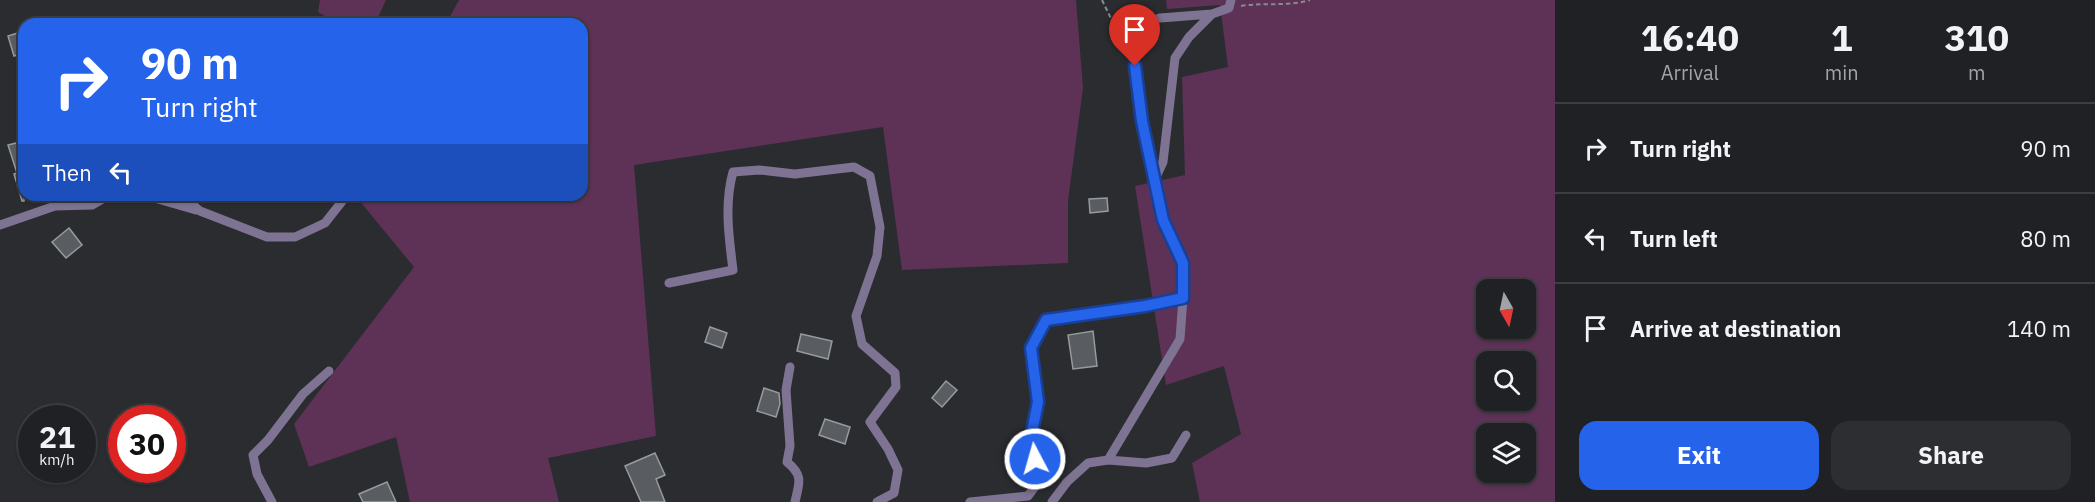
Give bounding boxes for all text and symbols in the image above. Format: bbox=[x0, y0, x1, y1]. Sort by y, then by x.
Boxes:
pin bbox=[1109, 4, 1160, 66]
icon: arrive bbox=[1118, 13, 1151, 46]
text: 16:40 bbox=[1641, 14, 1739, 61]
text: 1 bbox=[1831, 14, 1853, 61]
text: 310 bbox=[1944, 14, 2009, 61]
text: 90 m bbox=[141, 36, 239, 91]
icon: right bbox=[42, 42, 120, 120]
text: Arrival bbox=[1661, 59, 1719, 86]
text: min bbox=[1825, 59, 1859, 86]
text: m bbox=[1968, 59, 1986, 86]
text: Turn right bbox=[141, 89, 258, 124]
icon: right bbox=[1579, 132, 1612, 165]
text: Turn right bbox=[1630, 134, 1731, 163]
text: 90 m bbox=[2020, 134, 2071, 163]
icon: left bbox=[104, 156, 137, 189]
text: Then bbox=[42, 158, 92, 187]
icon: left bbox=[1579, 222, 1612, 255]
text: Turn left bbox=[1630, 224, 1718, 253]
text: 80 m bbox=[2020, 224, 2071, 253]
north arrow bbox=[1476, 279, 1536, 339]
map controls bbox=[1476, 279, 1536, 483]
icon: arrive bbox=[1579, 312, 1612, 345]
text: Arrive at destination bbox=[1630, 314, 1841, 343]
text: 140 m bbox=[2007, 314, 2071, 343]
button: search bbox=[1476, 351, 1536, 411]
speed limit sign: 30 bbox=[108, 405, 186, 483]
text: 21 bbox=[39, 417, 75, 456]
button: Exit bbox=[1579, 421, 1819, 490]
button: Share bbox=[1831, 421, 2071, 490]
button: layers bbox=[1476, 423, 1536, 483]
position arrow bbox=[1003, 427, 1067, 491]
text: km/h bbox=[39, 450, 75, 469]

